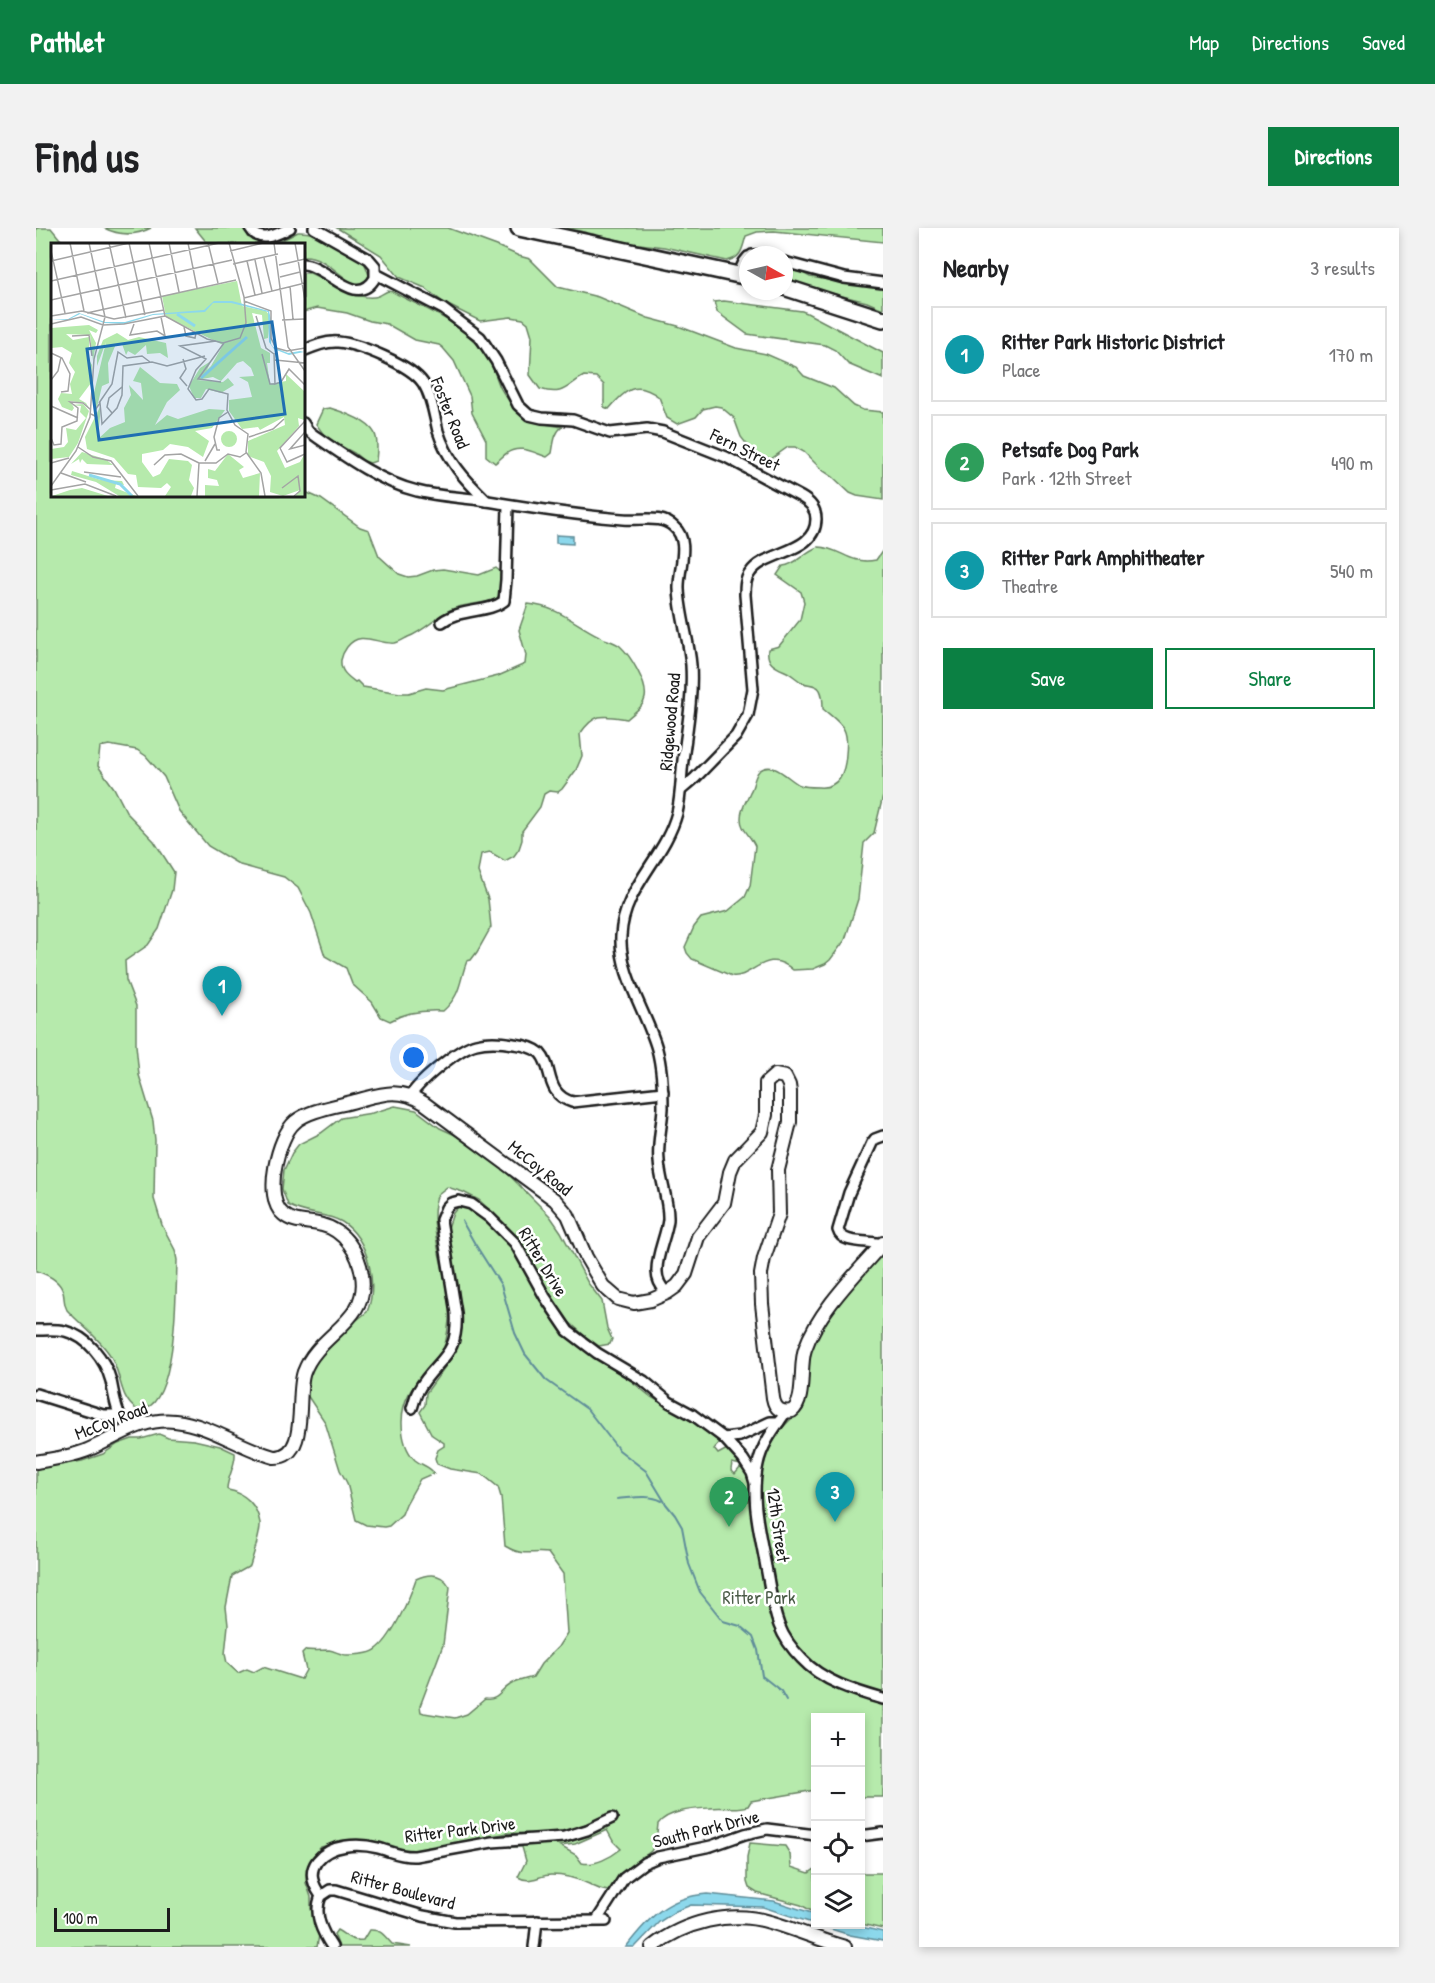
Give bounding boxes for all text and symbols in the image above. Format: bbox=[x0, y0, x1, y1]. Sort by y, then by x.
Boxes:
text: Pathlet bbox=[30, 23, 104, 61]
text: Map bbox=[1189, 28, 1219, 57]
text: Directions bbox=[1252, 28, 1329, 57]
text: Saved bbox=[1362, 28, 1405, 57]
button: Directions bbox=[1268, 127, 1399, 186]
text: Find us bbox=[36, 128, 139, 185]
inset map bbox=[51, 243, 304, 496]
north arrow bbox=[739, 246, 793, 300]
text: Nearby bbox=[943, 250, 1009, 285]
text: 3 results bbox=[1310, 254, 1375, 281]
text: Ritter Park Historic District bbox=[1002, 326, 1224, 356]
text: 1 bbox=[961, 341, 968, 368]
text: 170 m bbox=[1329, 341, 1373, 368]
text: Place bbox=[1002, 356, 1041, 383]
street label: Foster Road bbox=[424, 372, 476, 452]
street label: Fern Street bbox=[705, 421, 785, 478]
text: Petsafe Dog Park bbox=[1002, 434, 1139, 464]
text: 2 bbox=[960, 449, 969, 476]
text: 490 m bbox=[1331, 449, 1373, 476]
text: Park · 12th Street bbox=[1002, 464, 1132, 491]
text: Ritter Park Amphitheater bbox=[1002, 542, 1204, 572]
text: 3 bbox=[960, 557, 969, 584]
text: 540 m bbox=[1330, 557, 1373, 584]
text: Theatre bbox=[1002, 572, 1058, 599]
button: Save bbox=[943, 648, 1153, 709]
button: Share bbox=[1165, 648, 1375, 709]
street label: Ridgewood Road bbox=[653, 672, 686, 772]
pin: 1 bbox=[202, 966, 242, 1016]
your location bbox=[399, 1043, 428, 1072]
street label: McCoy Road bbox=[503, 1134, 578, 1201]
street label: Ritter Drive bbox=[513, 1222, 574, 1301]
street label: McCoy Road bbox=[71, 1395, 151, 1446]
pin: 3 bbox=[816, 1472, 854, 1522]
pin: 2 bbox=[710, 1478, 748, 1527]
street label: 12th Street bbox=[761, 1486, 796, 1564]
park label: Ritter Park bbox=[723, 1585, 796, 1610]
map controls bbox=[811, 1713, 865, 1929]
button: + bbox=[811, 1713, 865, 1767]
button: − bbox=[811, 1767, 865, 1821]
street label: South Park Drive bbox=[650, 1803, 762, 1854]
street label: Ritter Park Drive bbox=[403, 1810, 517, 1849]
button: locate bbox=[811, 1821, 865, 1875]
street label: Ritter Boulevard bbox=[348, 1864, 458, 1915]
button: layers bbox=[811, 1875, 865, 1929]
scale bar bbox=[54, 1905, 170, 1932]
text: 100 m bbox=[63, 1907, 98, 1929]

